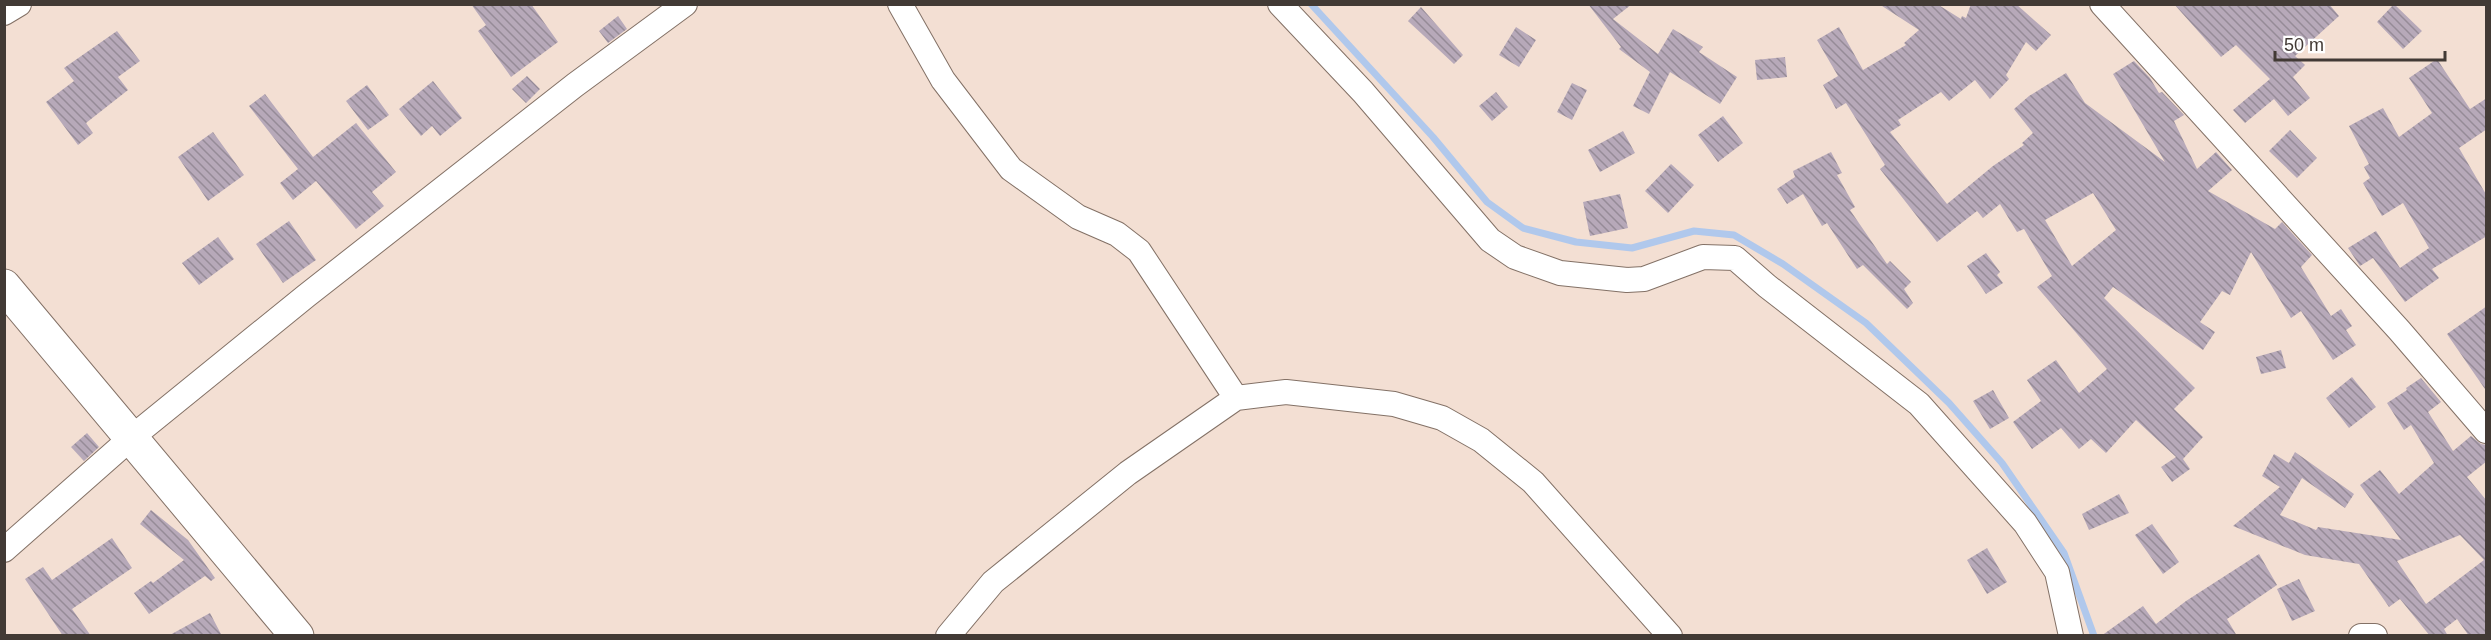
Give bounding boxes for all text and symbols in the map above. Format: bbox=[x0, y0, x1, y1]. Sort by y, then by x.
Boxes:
scale bar bbox=[2275, 24, 2444, 62]
text: 50 m bbox=[2284, 35, 2324, 55]

